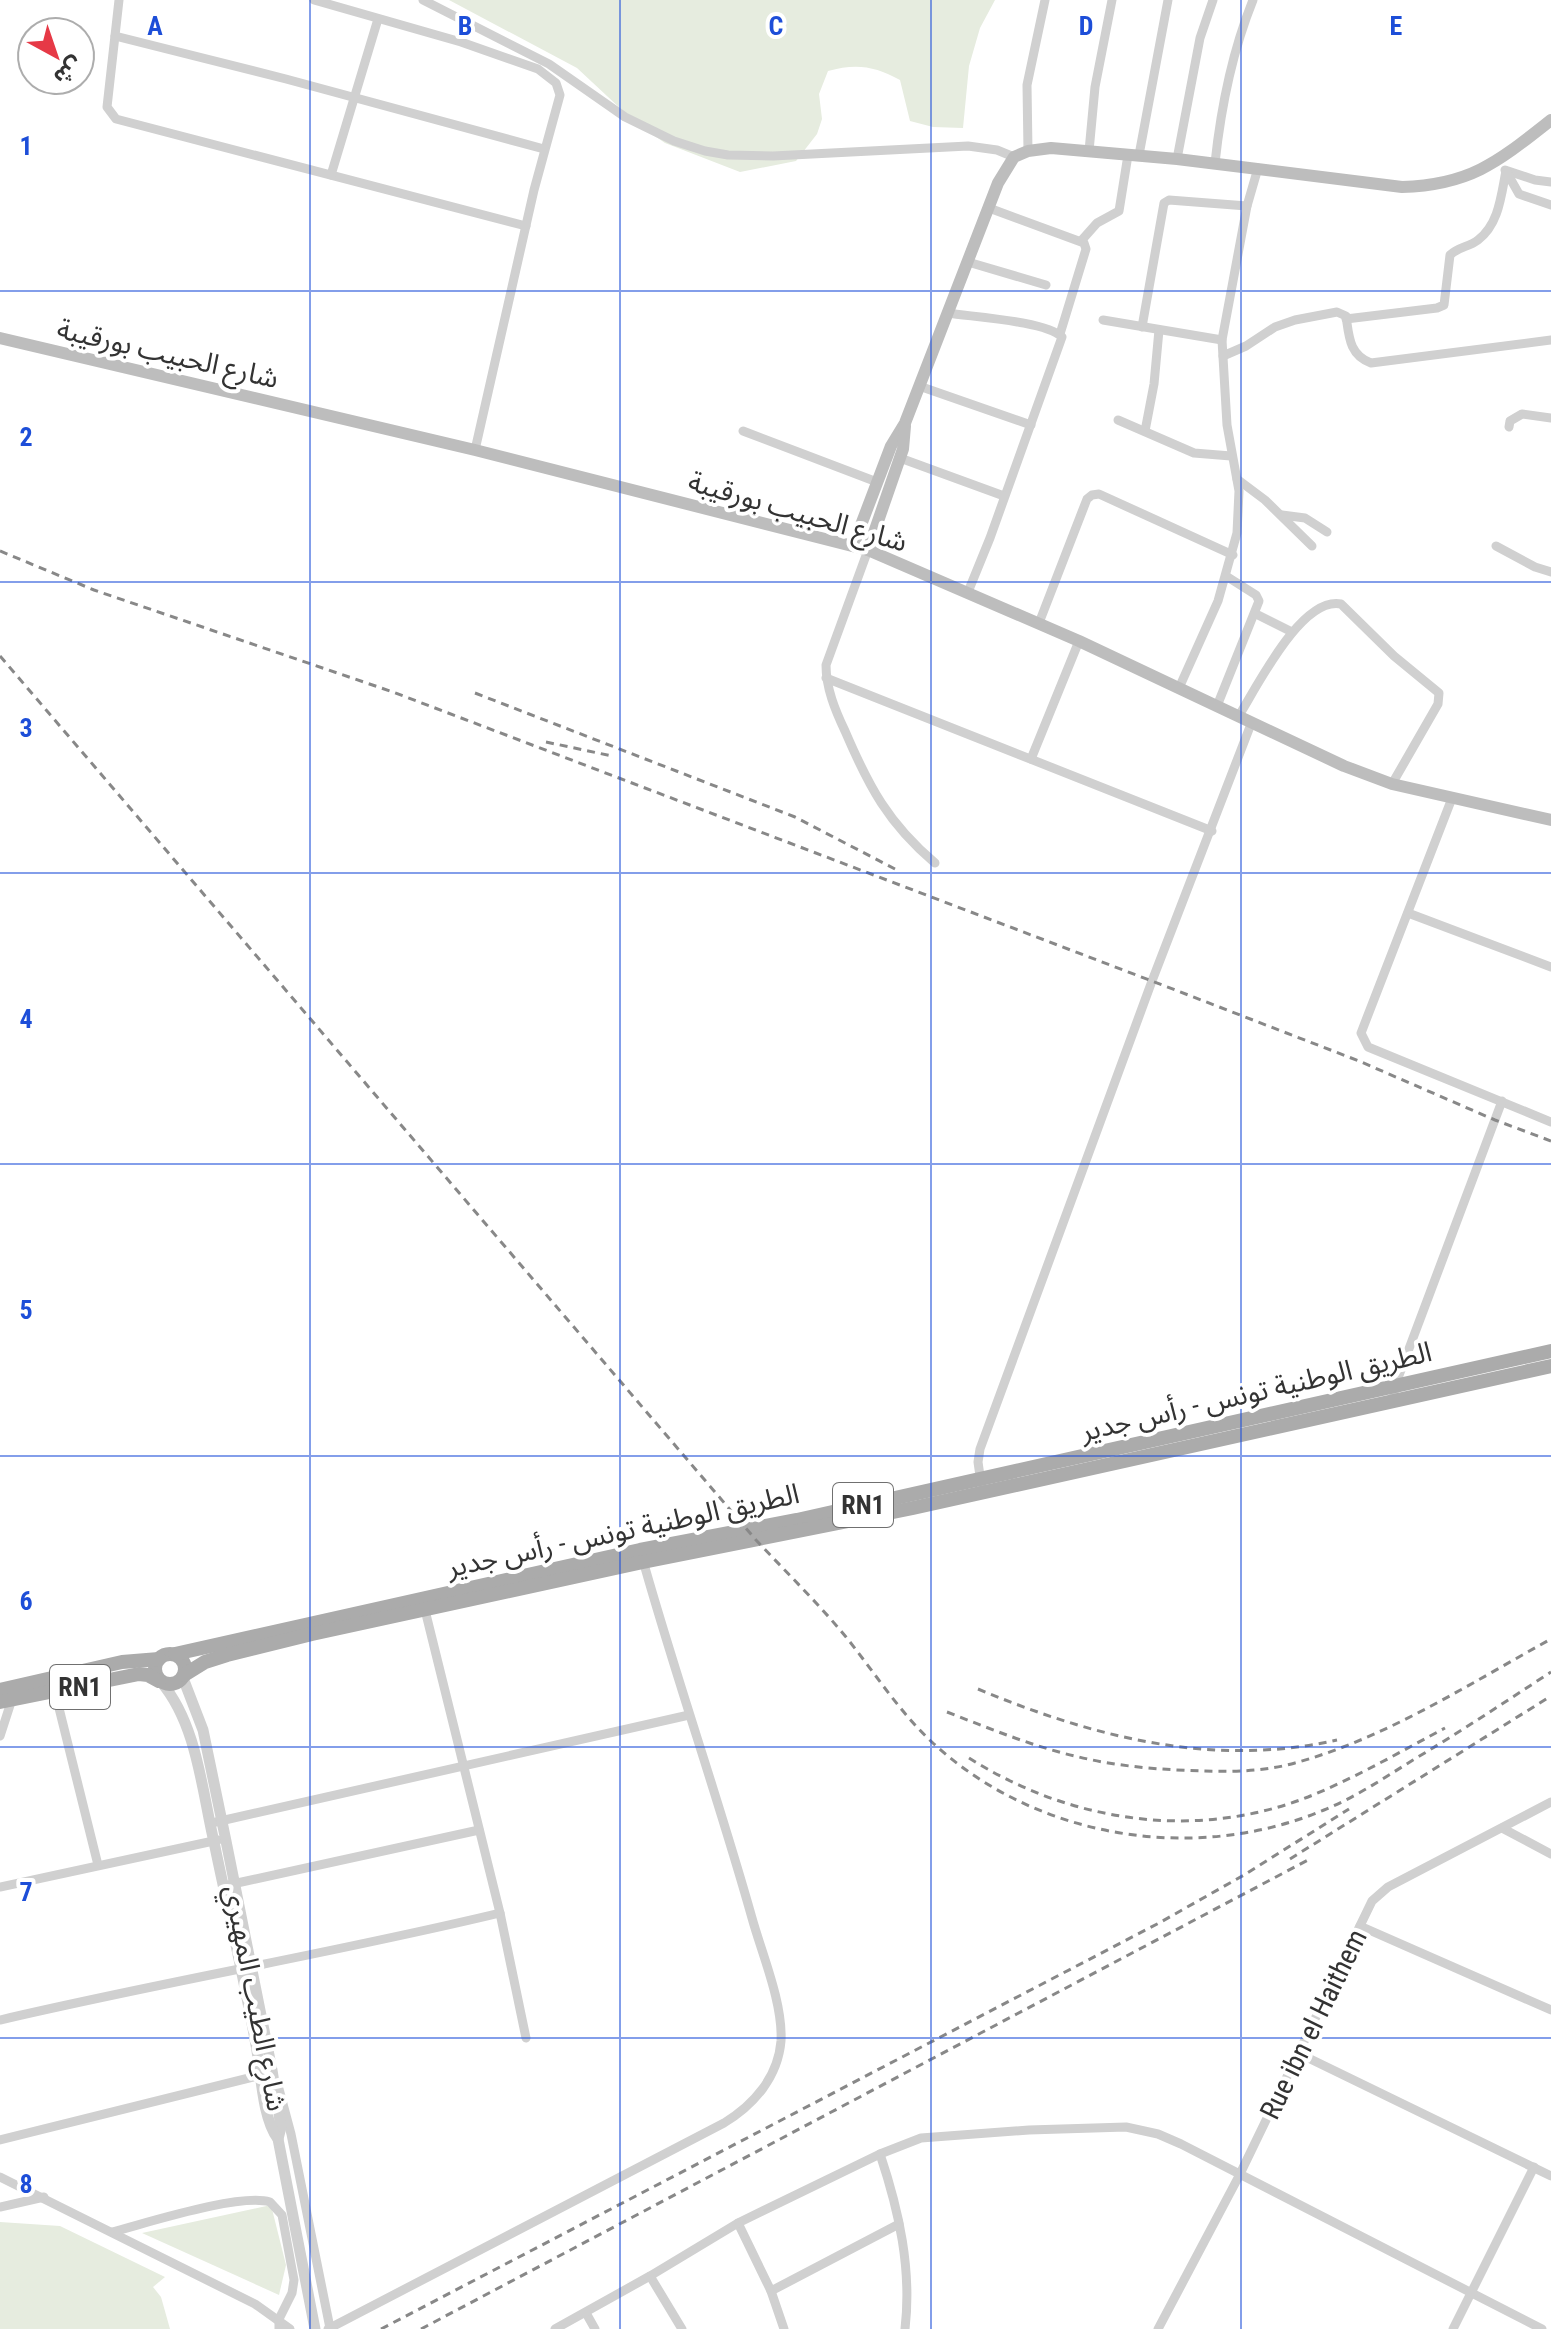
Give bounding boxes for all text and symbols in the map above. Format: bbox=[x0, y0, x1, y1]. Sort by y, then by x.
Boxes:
text: A bbox=[147, 11, 163, 41]
text: B bbox=[458, 11, 472, 41]
text: C bbox=[769, 11, 784, 41]
text: D bbox=[1079, 11, 1093, 41]
text: E bbox=[1390, 11, 1403, 41]
north arrow bbox=[16, 16, 96, 96]
text: ش bbox=[49, 52, 88, 90]
text: 1 bbox=[19, 131, 33, 161]
street label: شارع الحبيب بورقيبة bbox=[53, 312, 282, 399]
text: 2 bbox=[19, 422, 33, 452]
street label: شارع الحبيب بورقيبة bbox=[683, 464, 911, 562]
text: 3 bbox=[19, 713, 33, 743]
text: 4 bbox=[19, 1004, 33, 1034]
text: 5 bbox=[19, 1295, 33, 1325]
street label: الطريق الوطنية تونس - رأس جدير bbox=[1076, 1333, 1435, 1449]
street label: الطريق الوطنية تونس - رأس جدير bbox=[443, 1475, 803, 1585]
road number: RN1 bbox=[833, 1483, 893, 1527]
text: 6 bbox=[19, 1586, 33, 1616]
road number: RN1 bbox=[50, 1665, 110, 1709]
text: 7 bbox=[19, 1877, 33, 1907]
street label: شارع الطيب المهيري bbox=[213, 1882, 294, 2115]
street label: Rue ibn el Haithem bbox=[1253, 1924, 1374, 2125]
text: 8 bbox=[19, 2169, 33, 2199]

